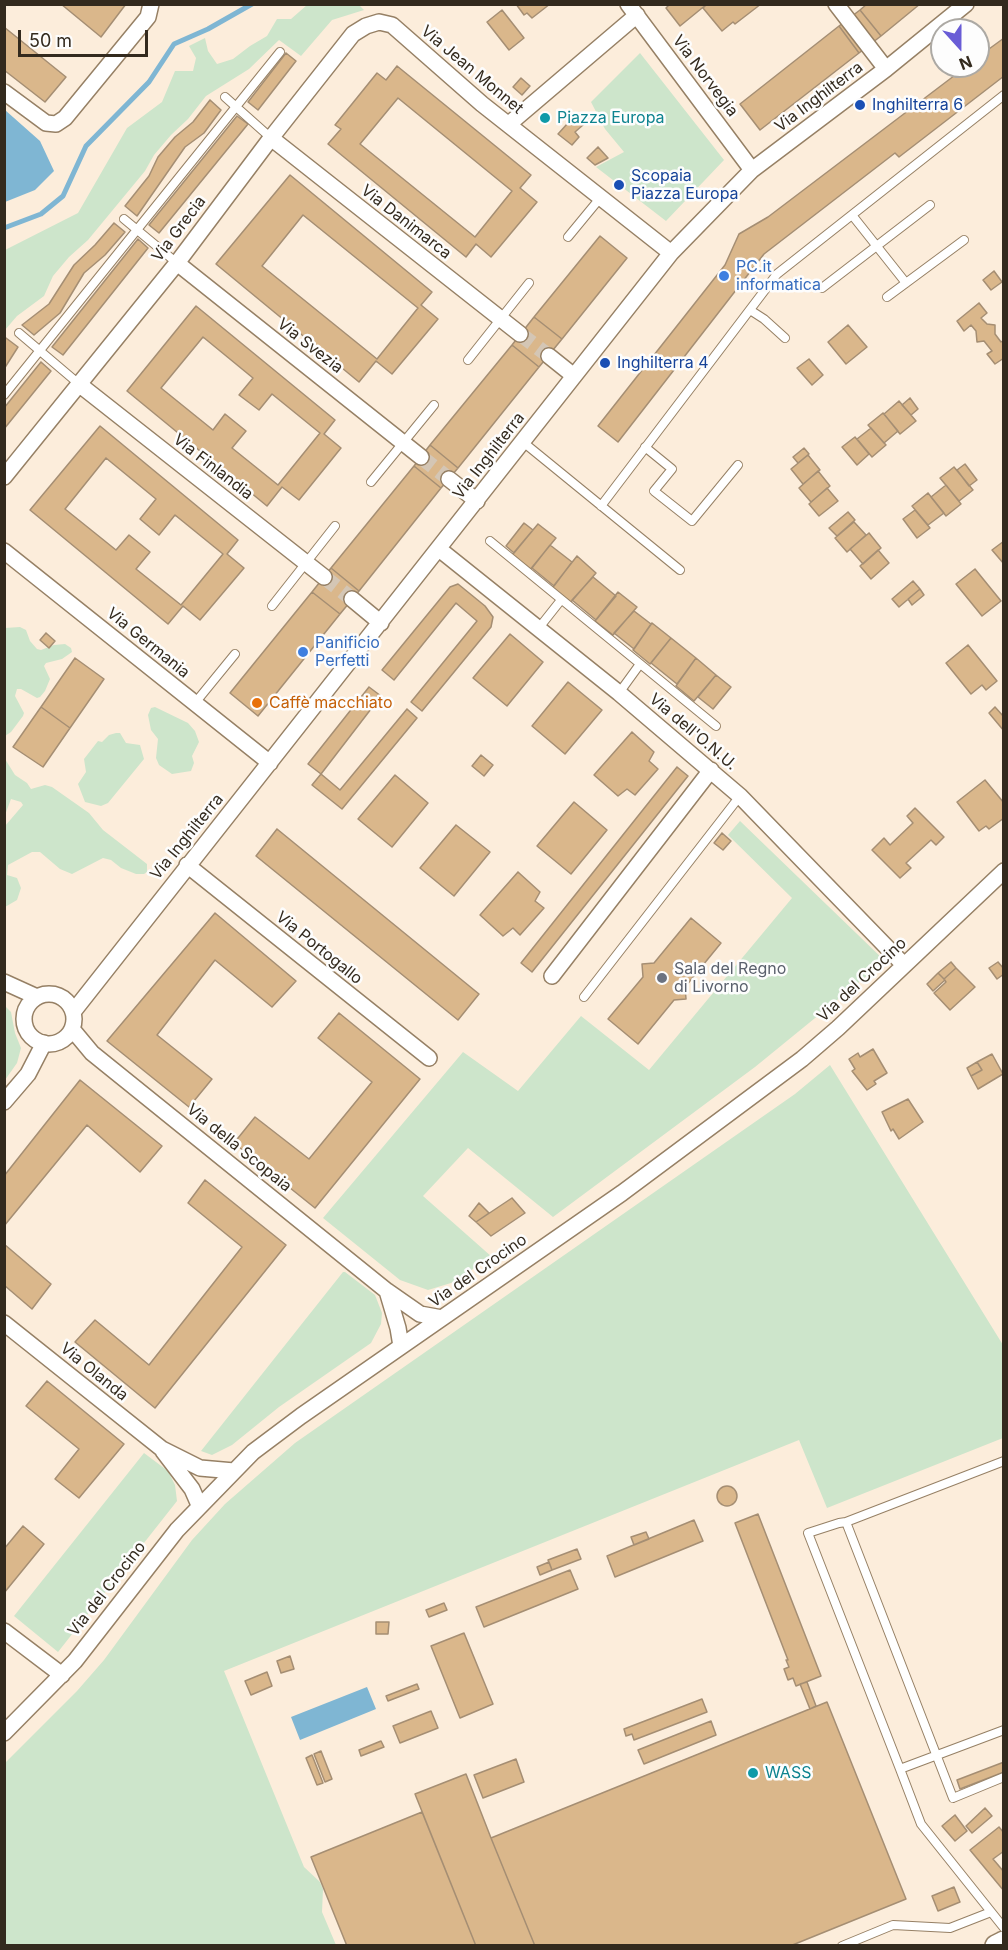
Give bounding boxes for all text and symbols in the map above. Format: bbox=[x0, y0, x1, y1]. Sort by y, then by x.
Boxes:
scale bar bbox=[21, 18, 152, 56]
north arrow bbox=[930, 18, 990, 78]
street label: Via Jean Monnet bbox=[417, 22, 527, 118]
text: 50 m bbox=[29, 30, 72, 51]
street label: Via Norvegia bbox=[668, 31, 742, 121]
text: N bbox=[956, 51, 975, 74]
street label: Via Inghilterra bbox=[771, 58, 867, 136]
place label: Inghilterra 6 bbox=[872, 95, 963, 115]
marker: Inghilterra 6 bbox=[853, 98, 867, 112]
place label: Piazza Europa bbox=[557, 108, 665, 128]
marker: Piazza Europa bbox=[538, 111, 552, 125]
place label: Scopaia Piazza Europa bbox=[631, 166, 739, 204]
marker: Scopaia Piazza Europa bbox=[612, 178, 626, 192]
street label: Via Danimarca bbox=[357, 181, 455, 263]
street label: Via Grecia bbox=[148, 192, 210, 266]
place label: PC.it informatica bbox=[736, 257, 821, 295]
marker: PC.it informatica bbox=[717, 269, 731, 283]
street label: Via Svezia bbox=[273, 314, 347, 378]
place label: Inghilterra 4 bbox=[617, 353, 709, 373]
marker: Inghilterra 4 bbox=[598, 356, 612, 370]
street label: Via Inghilterra bbox=[449, 409, 529, 503]
street label: Via Finlandia bbox=[169, 430, 257, 504]
street label: Via Germania bbox=[103, 604, 193, 682]
place label: Panificio Perfetti bbox=[315, 633, 380, 671]
marker: Panificio Perfetti bbox=[296, 645, 310, 659]
street label: Via dell'O.N.U. bbox=[645, 690, 741, 774]
place label: Caffè macchiato bbox=[269, 693, 393, 713]
marker: Caffè macchiato bbox=[250, 696, 264, 710]
street label: Via Inghilterra bbox=[146, 790, 228, 884]
street label: Via Portogallo bbox=[272, 907, 366, 989]
street label: Via del Crocino bbox=[813, 934, 911, 1026]
place label: Sala del Regno di Livorno bbox=[674, 959, 786, 997]
marker: Sala del Regno di Livorno bbox=[655, 971, 669, 985]
street label: Via della Scopaia bbox=[183, 1100, 295, 1196]
street label: Via del Crocino bbox=[425, 1230, 531, 1312]
street label: Via Olanda bbox=[56, 1339, 132, 1405]
street label: Via del Crocino bbox=[64, 1538, 150, 1640]
place label: WASS bbox=[765, 1763, 811, 1783]
marker: WASS bbox=[746, 1766, 760, 1780]

